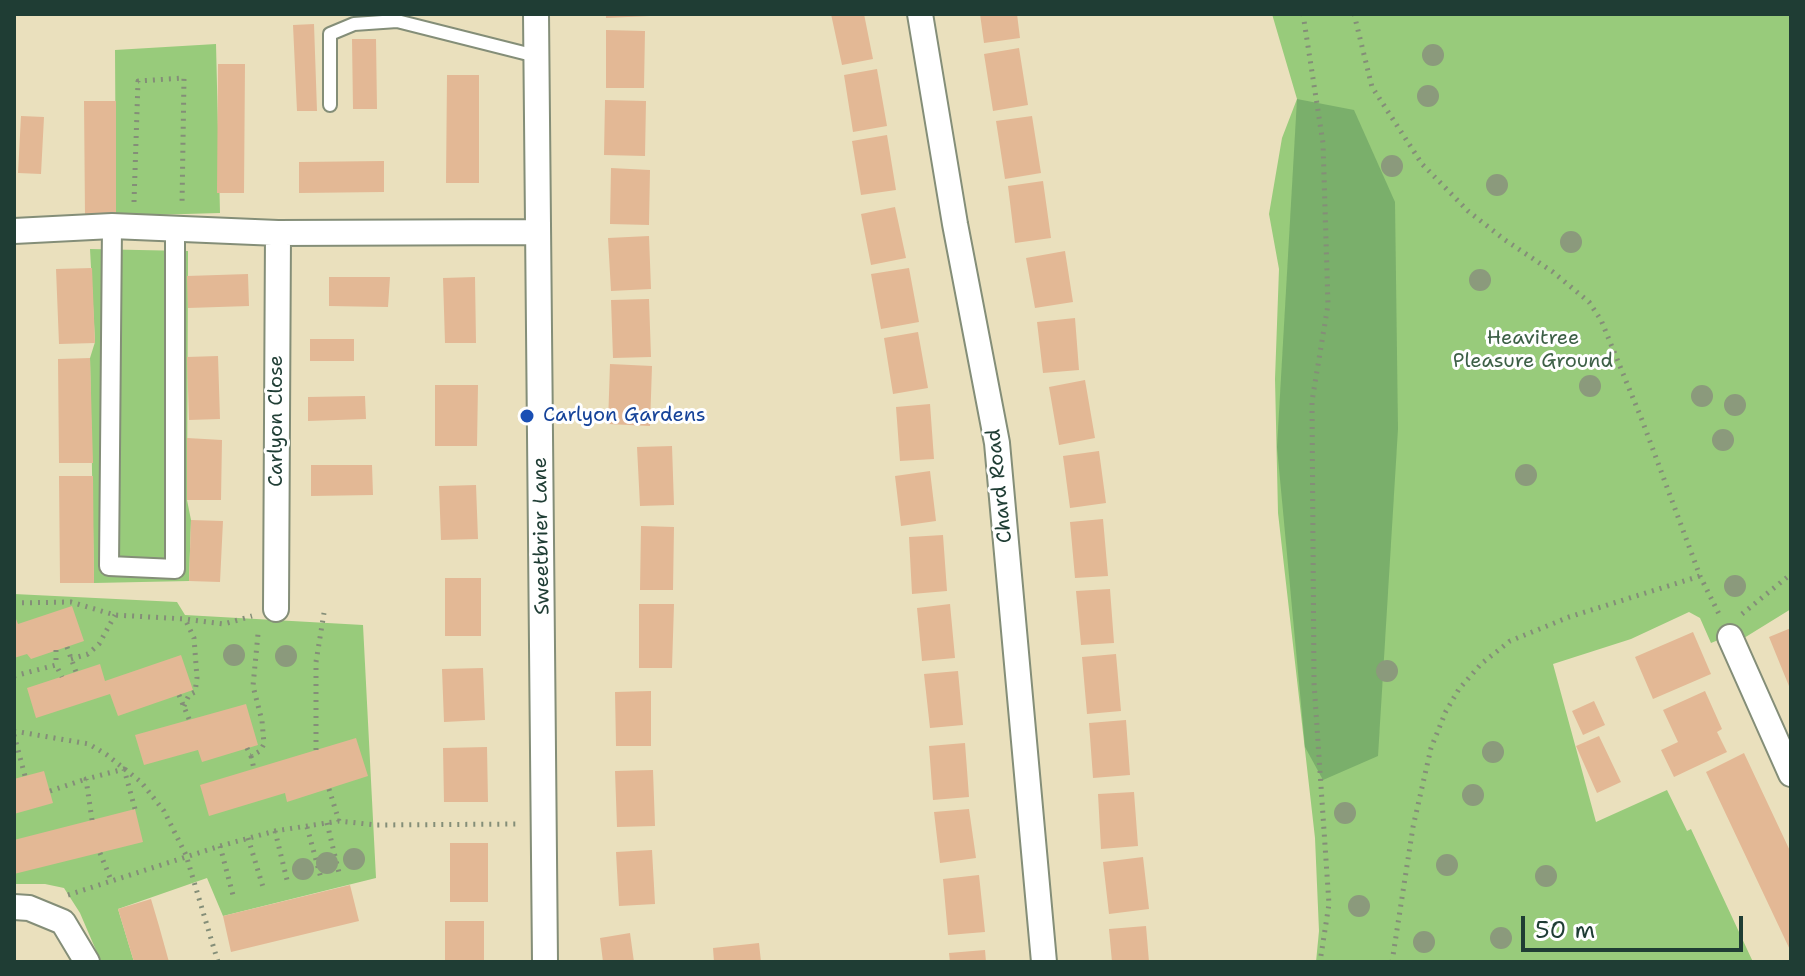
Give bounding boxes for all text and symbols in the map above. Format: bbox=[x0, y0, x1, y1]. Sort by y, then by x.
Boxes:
park label: Heavitree Pleasure Ground bbox=[1453, 327, 1613, 374]
street label: Carlyon Close bbox=[265, 355, 289, 487]
place label: Carlyon Gardens bbox=[543, 404, 706, 428]
marker: Carlyon Gardens bbox=[518, 407, 536, 425]
street label: Chard Road bbox=[982, 428, 1018, 544]
street label: Sweetbrier Lane bbox=[529, 457, 555, 615]
scale bar bbox=[1525, 900, 1747, 950]
text: 50 m bbox=[1535, 914, 1595, 946]

